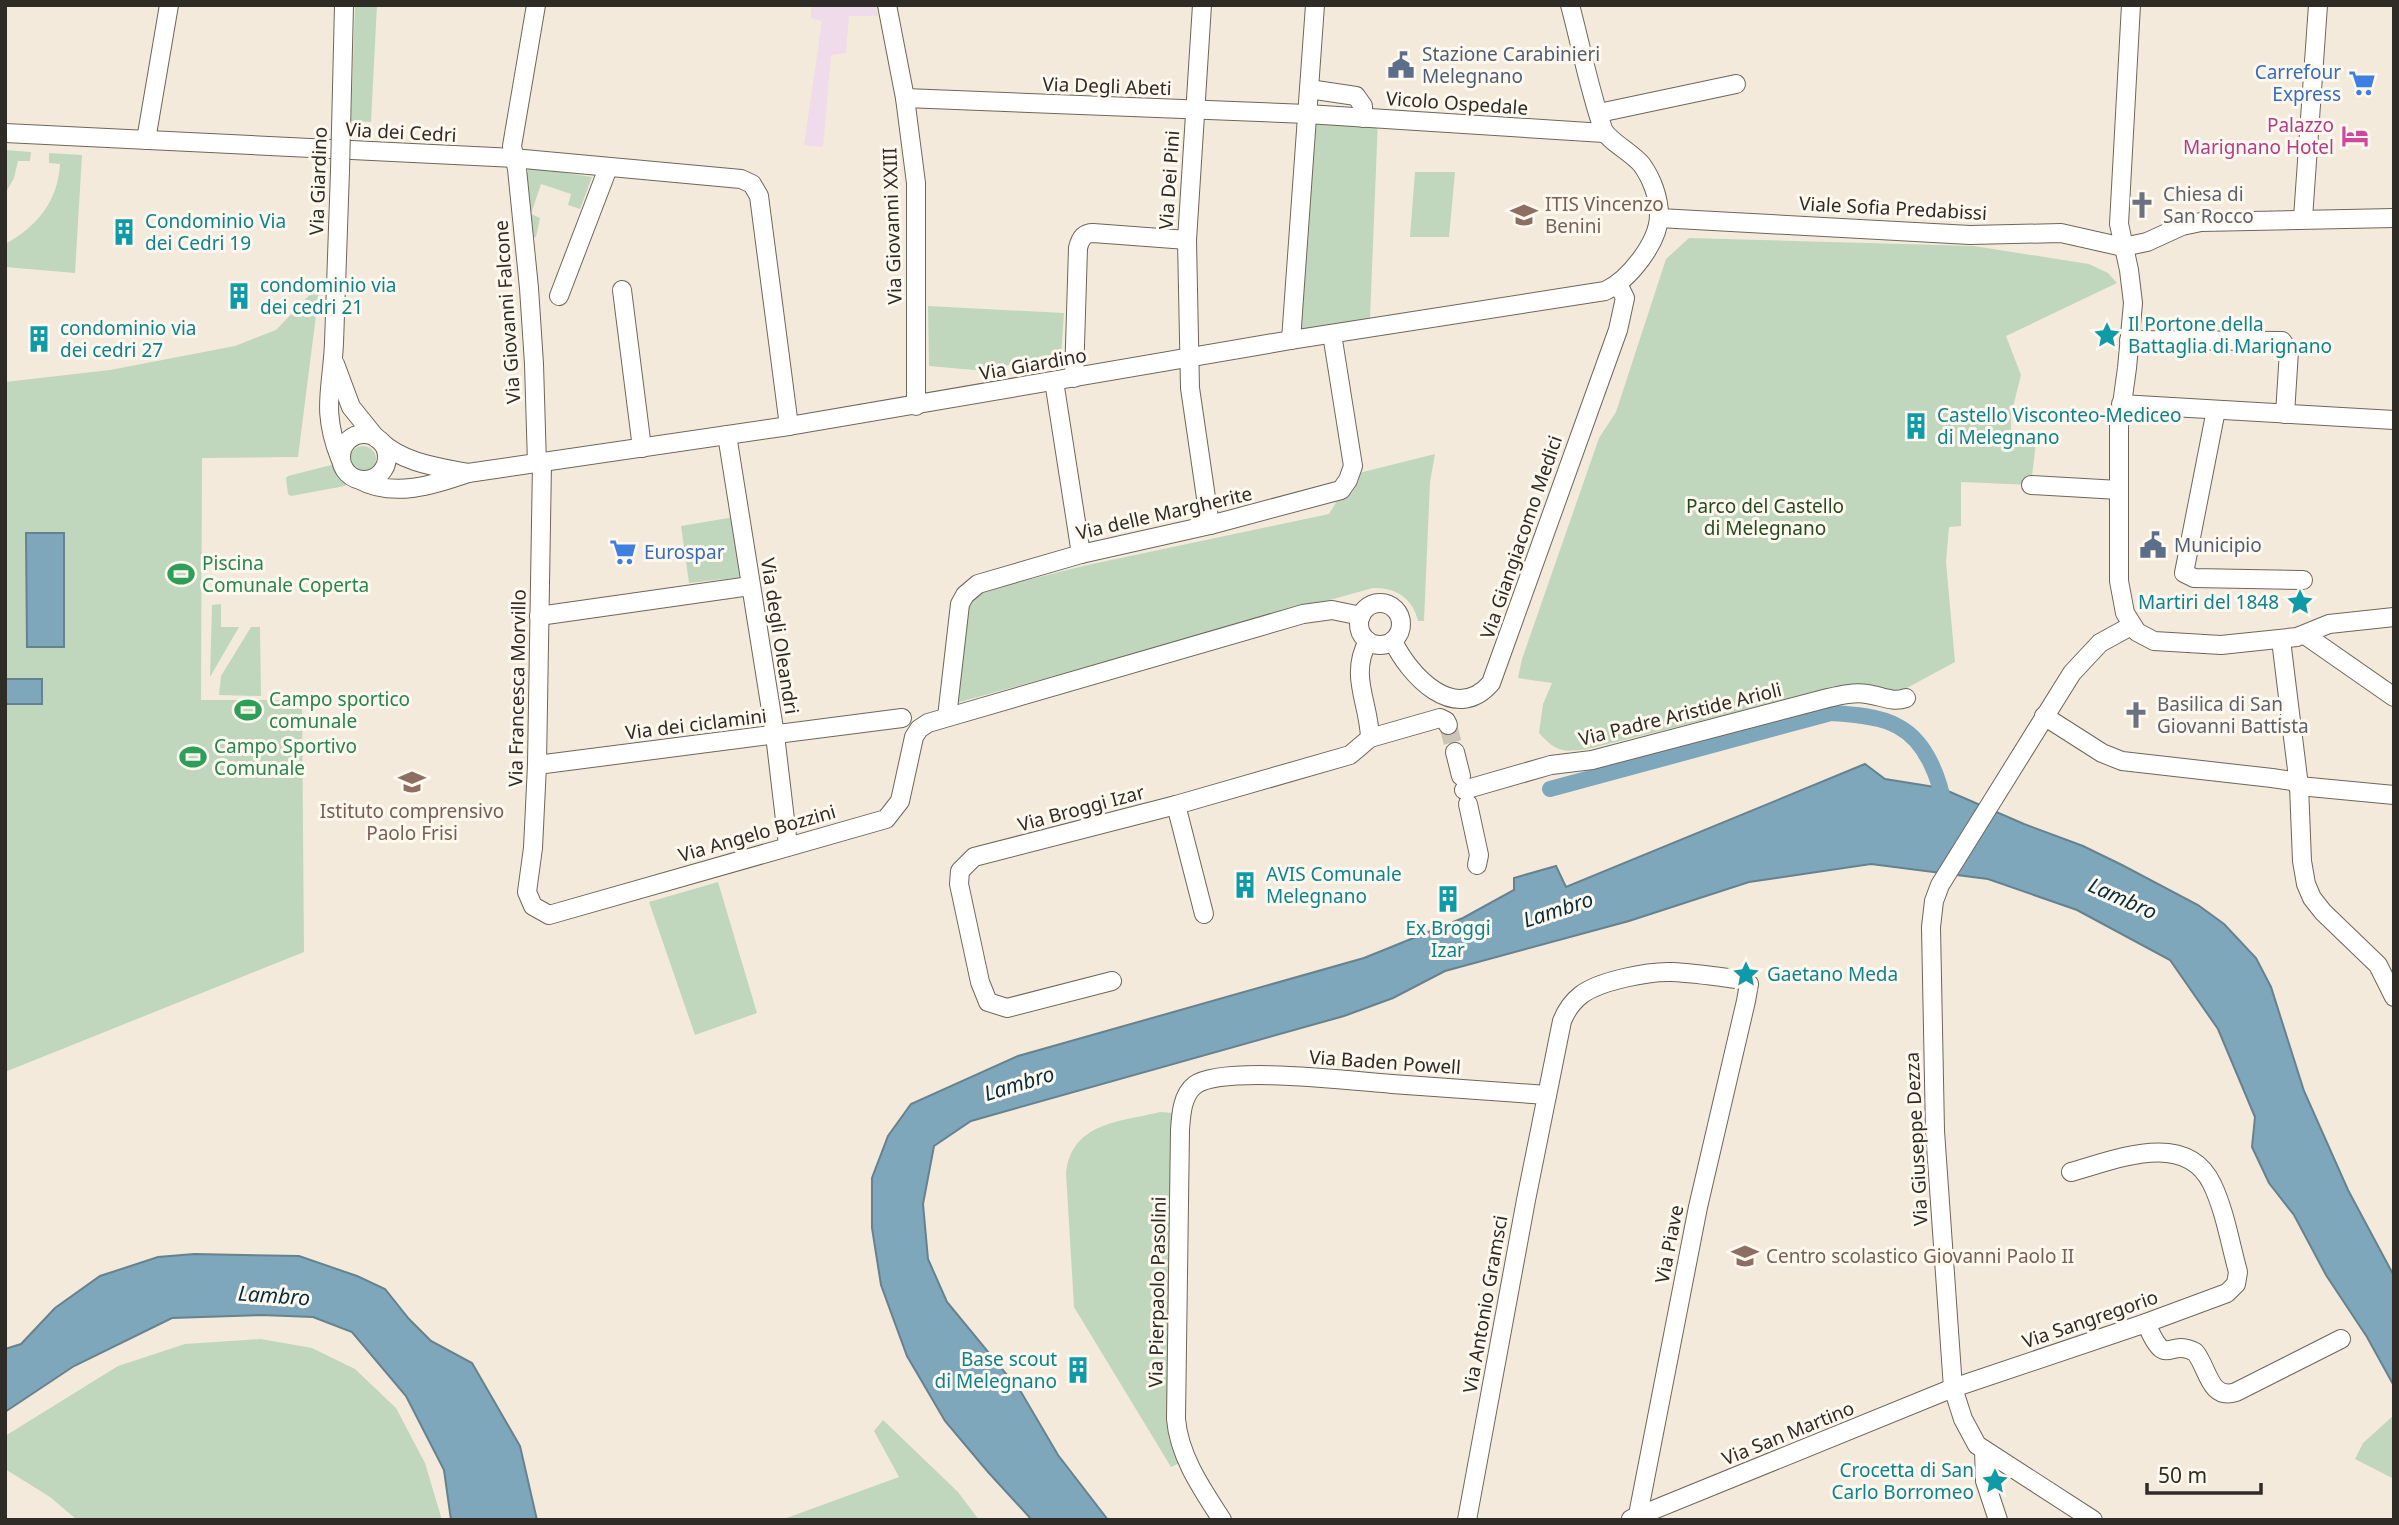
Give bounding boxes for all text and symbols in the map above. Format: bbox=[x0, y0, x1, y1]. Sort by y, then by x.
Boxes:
place label: Stazione Carabinieri Melegnano bbox=[1422, 41, 1600, 89]
public building icon: Stazione Carabinieri Melegnano bbox=[1386, 50, 1416, 80]
place label: Carrefour Express bbox=[2255, 59, 2341, 107]
supermarket icon: Carrefour Express bbox=[2347, 68, 2377, 98]
street label: Via Degli Abeti bbox=[1042, 71, 1172, 101]
street label: Vicolo Ospedale bbox=[1385, 85, 1529, 121]
place label: Palazzo Marignano Hotel bbox=[2183, 112, 2334, 160]
street label: Via dei Cedri bbox=[345, 116, 457, 148]
hotel icon: Palazzo Marignano Hotel bbox=[2340, 121, 2370, 151]
street label: Via Giardino bbox=[303, 126, 333, 236]
street label: Via Dei Pini bbox=[1153, 130, 1185, 230]
street label: Via Giovanni XXIII bbox=[876, 147, 908, 305]
place label: Chiesa di San Rocco bbox=[2163, 181, 2254, 229]
street label: Viale Sofia Predabissi bbox=[1798, 190, 1988, 226]
church icon: Chiesa di San Rocco bbox=[2127, 190, 2157, 220]
place label: ITIS Vincenzo Benini bbox=[1545, 191, 1664, 239]
school or university icon: ITIS Vincenzo Benini bbox=[1509, 200, 1539, 230]
place label: Condominio Via dei Cedri 19 bbox=[145, 208, 286, 256]
building icon: Condominio Via dei Cedri 19 bbox=[109, 217, 139, 247]
street label: Via Giovanni Falcone bbox=[488, 219, 526, 405]
place label: condominio via dei cedri 21 bbox=[260, 272, 397, 320]
building icon: condominio via dei cedri 21 bbox=[224, 281, 254, 311]
place label: Il Portone della Battaglia di Marignano bbox=[2128, 311, 2332, 359]
place label: condominio via dei cedri 27 bbox=[60, 315, 197, 363]
place icon: Il Portone della Battaglia di Marignano bbox=[2092, 320, 2122, 350]
building icon: condominio via dei cedri 27 bbox=[24, 324, 54, 354]
street label: Via Giardino bbox=[977, 342, 1089, 386]
place label: Castello Visconteo-Mediceo di Melegnano bbox=[1937, 402, 2181, 450]
building icon: Castello Visconteo-Mediceo di Melegnano bbox=[1901, 411, 1931, 441]
street label: Via Giangiacomo Medici bbox=[1474, 432, 1568, 642]
street label: Via delle Margherite bbox=[1073, 480, 1255, 546]
park label: Parco del Castello di Melegnano bbox=[1686, 493, 1844, 541]
public building icon: Municipio bbox=[2138, 530, 2168, 560]
place label: Municipio bbox=[2174, 532, 2262, 558]
supermarket icon: Eurospar bbox=[608, 537, 638, 567]
place label: Eurospar bbox=[644, 539, 725, 565]
place label: Piscina Comunale Coperta bbox=[202, 550, 369, 598]
street label: Via degli Oleandri bbox=[755, 556, 805, 716]
sports icon: Piscina Comunale Coperta bbox=[166, 559, 196, 589]
place icon: Martiri del 1848 bbox=[2285, 587, 2315, 617]
street label: Via Francesca Morvillo bbox=[502, 589, 532, 787]
place label: Martiri del 1848 bbox=[2138, 589, 2279, 615]
street label: Via Padre Aristide Arioli bbox=[1576, 676, 1784, 752]
place label: Campo sportico comunale bbox=[269, 686, 410, 734]
place label: Basilica di San Giovanni Battista bbox=[2157, 691, 2309, 739]
sports icon: Campo sportico comunale bbox=[233, 695, 263, 725]
church icon: Basilica di San Giovanni Battista bbox=[2121, 700, 2151, 730]
street label: Via dei ciclamini bbox=[624, 702, 768, 746]
place label: Campo Sportivo Comunale bbox=[214, 733, 357, 781]
sports icon: Campo Sportivo Comunale bbox=[178, 742, 208, 772]
school or university icon: Istituto comprensivo Paolo Frisi bbox=[397, 767, 427, 797]
street label: Via Broggi Izar bbox=[1015, 779, 1147, 837]
place label: Istituto comprensivo Paolo Frisi bbox=[320, 798, 504, 846]
street label: Via Angelo Bozzini bbox=[675, 798, 839, 868]
place label: AVIS Comunale Melegnano bbox=[1266, 861, 1402, 909]
building icon: AVIS Comunale Melegnano bbox=[1230, 870, 1260, 900]
water label: Lambro bbox=[2084, 871, 2162, 925]
building icon: Ex Broggi Izar bbox=[1433, 884, 1463, 914]
water label: Lambro bbox=[1519, 885, 1597, 933]
place label: Ex Broggi Izar bbox=[1405, 915, 1491, 963]
place icon: Gaetano Meda bbox=[1731, 959, 1761, 989]
place label: Gaetano Meda bbox=[1767, 961, 1898, 987]
street label: Via Baden Powell bbox=[1308, 1044, 1462, 1080]
street label: Via Giuseppe Dezza bbox=[1898, 1051, 1934, 1227]
water label: Lambro bbox=[980, 1059, 1058, 1107]
street label: Via Pierpaolo Pasolini bbox=[1142, 1196, 1172, 1388]
street label: Via Piave bbox=[1649, 1203, 1689, 1285]
street label: Via Antonio Gramsci bbox=[1457, 1213, 1513, 1395]
school or university icon: Centro scolastico Giovanni Paolo II bbox=[1730, 1241, 1760, 1271]
place label: Centro scolastico Giovanni Paolo II bbox=[1766, 1243, 2074, 1269]
water label: Lambro bbox=[237, 1279, 311, 1311]
street label: Via Sangregorio bbox=[2019, 1284, 2161, 1354]
place label: Base scout di Melegnano bbox=[935, 1346, 1057, 1394]
building icon: Base scout di Melegnano bbox=[1063, 1355, 1093, 1385]
street label: Via San Martino bbox=[1718, 1395, 1858, 1471]
scale bar bbox=[2147, 1452, 2261, 1496]
place label: Crocetta di San Carlo Borromeo bbox=[1832, 1457, 1974, 1505]
text: 50 m bbox=[2158, 1461, 2207, 1489]
place icon: Crocetta di San Carlo Borromeo bbox=[1980, 1466, 2010, 1496]

